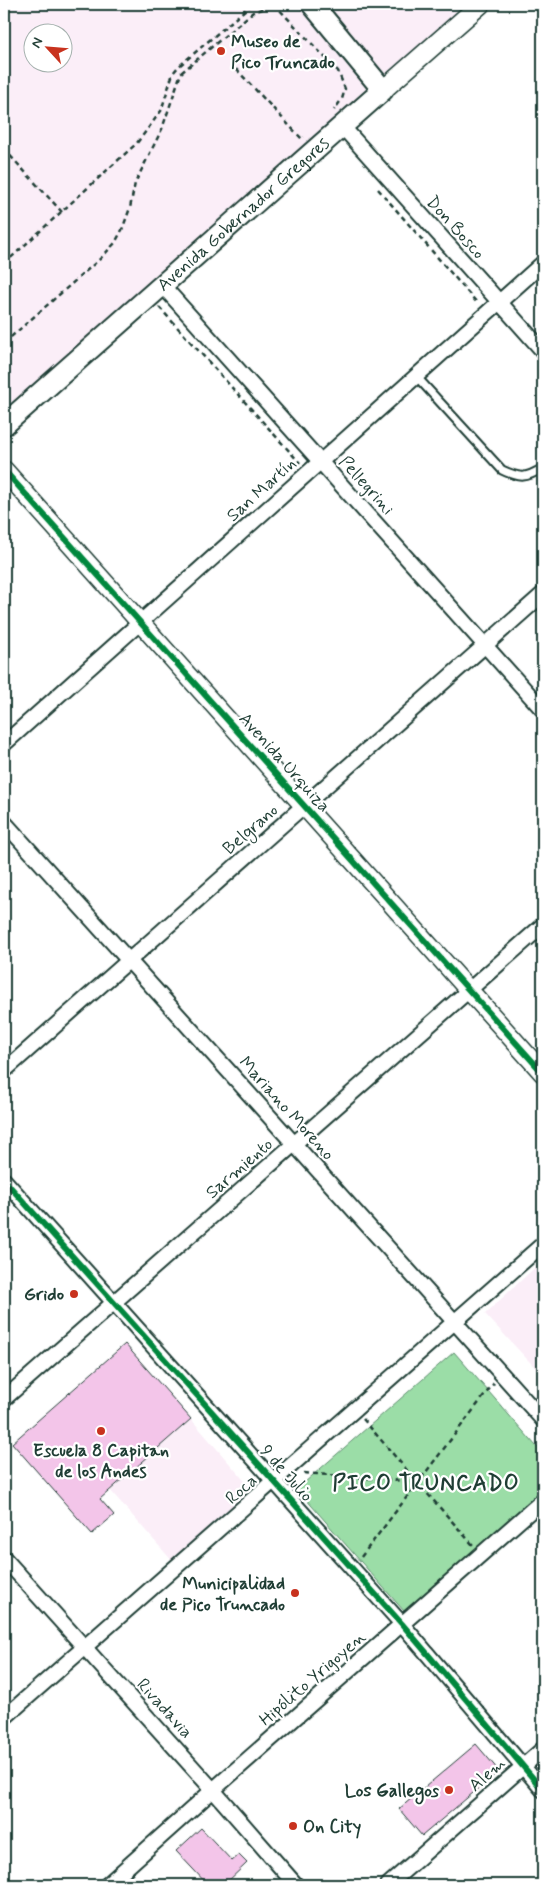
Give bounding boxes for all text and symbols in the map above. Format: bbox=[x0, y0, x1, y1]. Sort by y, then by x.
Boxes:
north arrow bbox=[22, 22, 72, 72]
place label: Museo de Pico Truncado bbox=[231, 30, 335, 75]
text: N bbox=[27, 35, 47, 51]
marker: Museo de Pico Truncado bbox=[215, 45, 227, 57]
street label: Avenida Gobernador Gregores bbox=[152, 132, 335, 297]
street label: Don Bosco bbox=[420, 191, 490, 265]
street label: Pellegrini bbox=[333, 451, 399, 521]
street label: San Martín bbox=[222, 452, 302, 527]
street label: Avenida Urquiza bbox=[233, 708, 336, 818]
street label: Belgrano bbox=[218, 799, 284, 861]
street label: Mariano Moreno bbox=[233, 1051, 340, 1166]
street label: Sarmiento bbox=[201, 1133, 278, 1205]
place label: Grido bbox=[24, 1283, 64, 1307]
marker: Grido bbox=[68, 1288, 80, 1300]
marker: Escuela 8 Capitan de los Andes bbox=[95, 1425, 107, 1437]
place label: Escuela 8 Capitan de los Andes bbox=[33, 1439, 169, 1484]
street label: 9 de Julio bbox=[254, 1440, 318, 1507]
street label: Roca bbox=[220, 1469, 263, 1510]
district label: PICO TRUNCADO bbox=[333, 1470, 520, 1498]
place label: Municipalidad de Pico Truncado bbox=[160, 1572, 285, 1617]
marker: Municipalidad de Pico Truncado bbox=[289, 1587, 301, 1599]
street label: Hipólito Yrigoyen bbox=[254, 1626, 371, 1732]
street label: Rivadavia bbox=[131, 1673, 198, 1744]
street label: Alem bbox=[464, 1752, 511, 1798]
place label: Los Gallegos bbox=[345, 1779, 439, 1805]
marker: Los Gallegos bbox=[443, 1784, 455, 1796]
place label: On City bbox=[303, 1815, 361, 1839]
marker: On City bbox=[287, 1820, 299, 1832]

